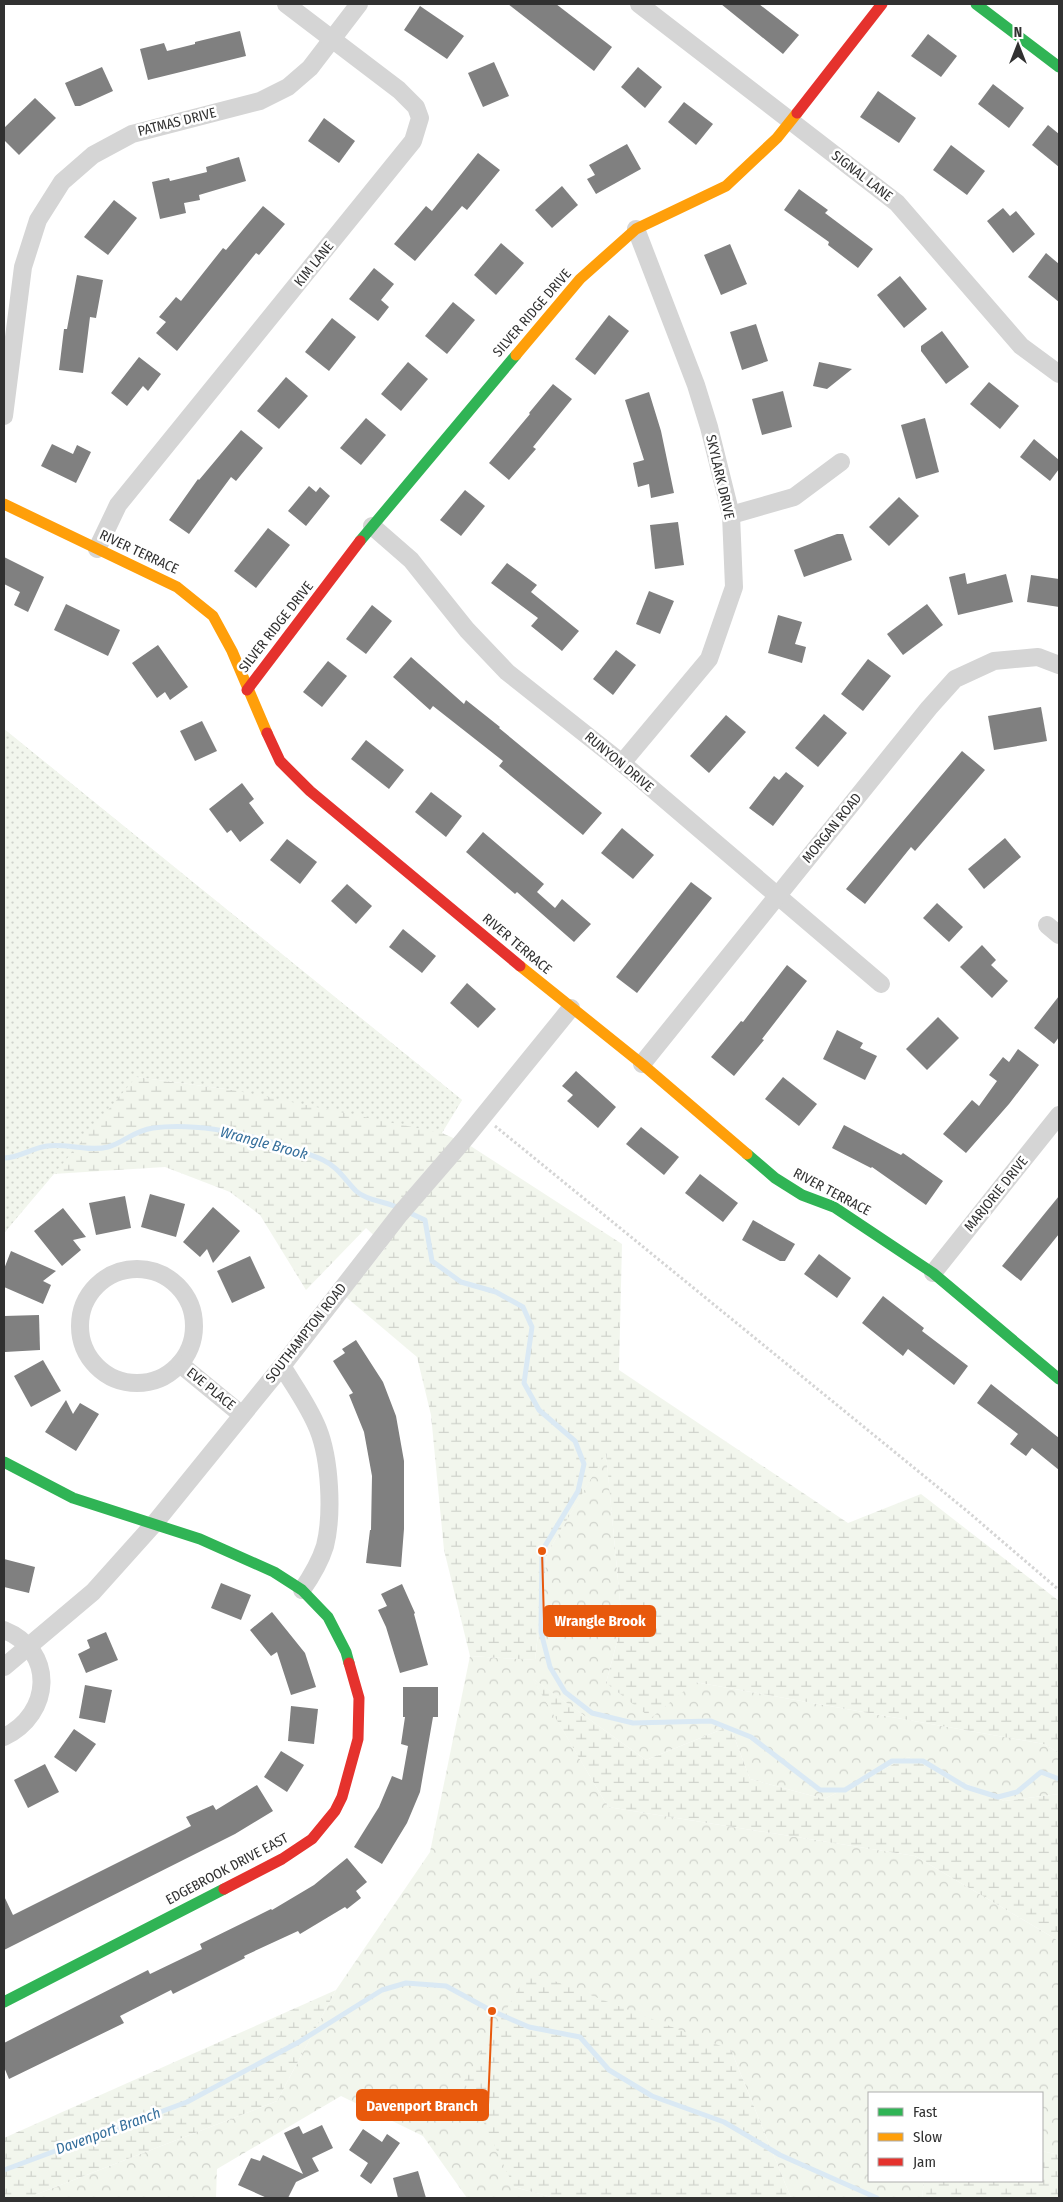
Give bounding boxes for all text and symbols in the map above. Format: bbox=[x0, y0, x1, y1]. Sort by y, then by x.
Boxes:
north arrow bbox=[993, 20, 1043, 70]
text: N bbox=[1014, 24, 1022, 41]
street label: PATMAS DRIVE bbox=[136, 104, 218, 140]
street label: SIGNAL LANE bbox=[828, 147, 896, 205]
street label: KIM LANE bbox=[291, 238, 338, 290]
street label: SILVER RIDGE DRIVE bbox=[489, 265, 575, 360]
street label: SKYLARK DRIVE bbox=[702, 433, 738, 521]
street label: RIVER TERRACE bbox=[97, 526, 182, 578]
street label: SILVER RIDGE DRIVE bbox=[235, 578, 317, 676]
street label: RUNYON DRIVE bbox=[581, 728, 657, 796]
street label: MORGAN ROAD bbox=[799, 790, 865, 866]
street label: RIVER TERRACE bbox=[479, 910, 555, 978]
water label: Wrangle Brook bbox=[218, 1123, 310, 1163]
street label: MARJORIE DRIVE bbox=[961, 1153, 1032, 1235]
street label: RIVER TERRACE bbox=[790, 1165, 874, 1220]
street label: SOUTHAMPTON ROAD bbox=[262, 1280, 350, 1386]
street label: EVE PLACE bbox=[183, 1364, 239, 1414]
callout: Wrangle Brook bbox=[544, 1606, 655, 1636]
text: Wrangle Brook bbox=[554, 1612, 646, 1630]
street label: EDGEBROOK DRIVE EAST bbox=[163, 1829, 292, 1908]
callout: Davenport Branch bbox=[357, 2090, 488, 2120]
legend bbox=[868, 2092, 1043, 2182]
text: Davenport Branch bbox=[366, 2097, 478, 2115]
text: Fast bbox=[913, 2103, 937, 2121]
water label: Davenport Branch bbox=[53, 2104, 163, 2158]
text: Slow bbox=[913, 2128, 942, 2146]
text: Jam bbox=[913, 2153, 936, 2171]

